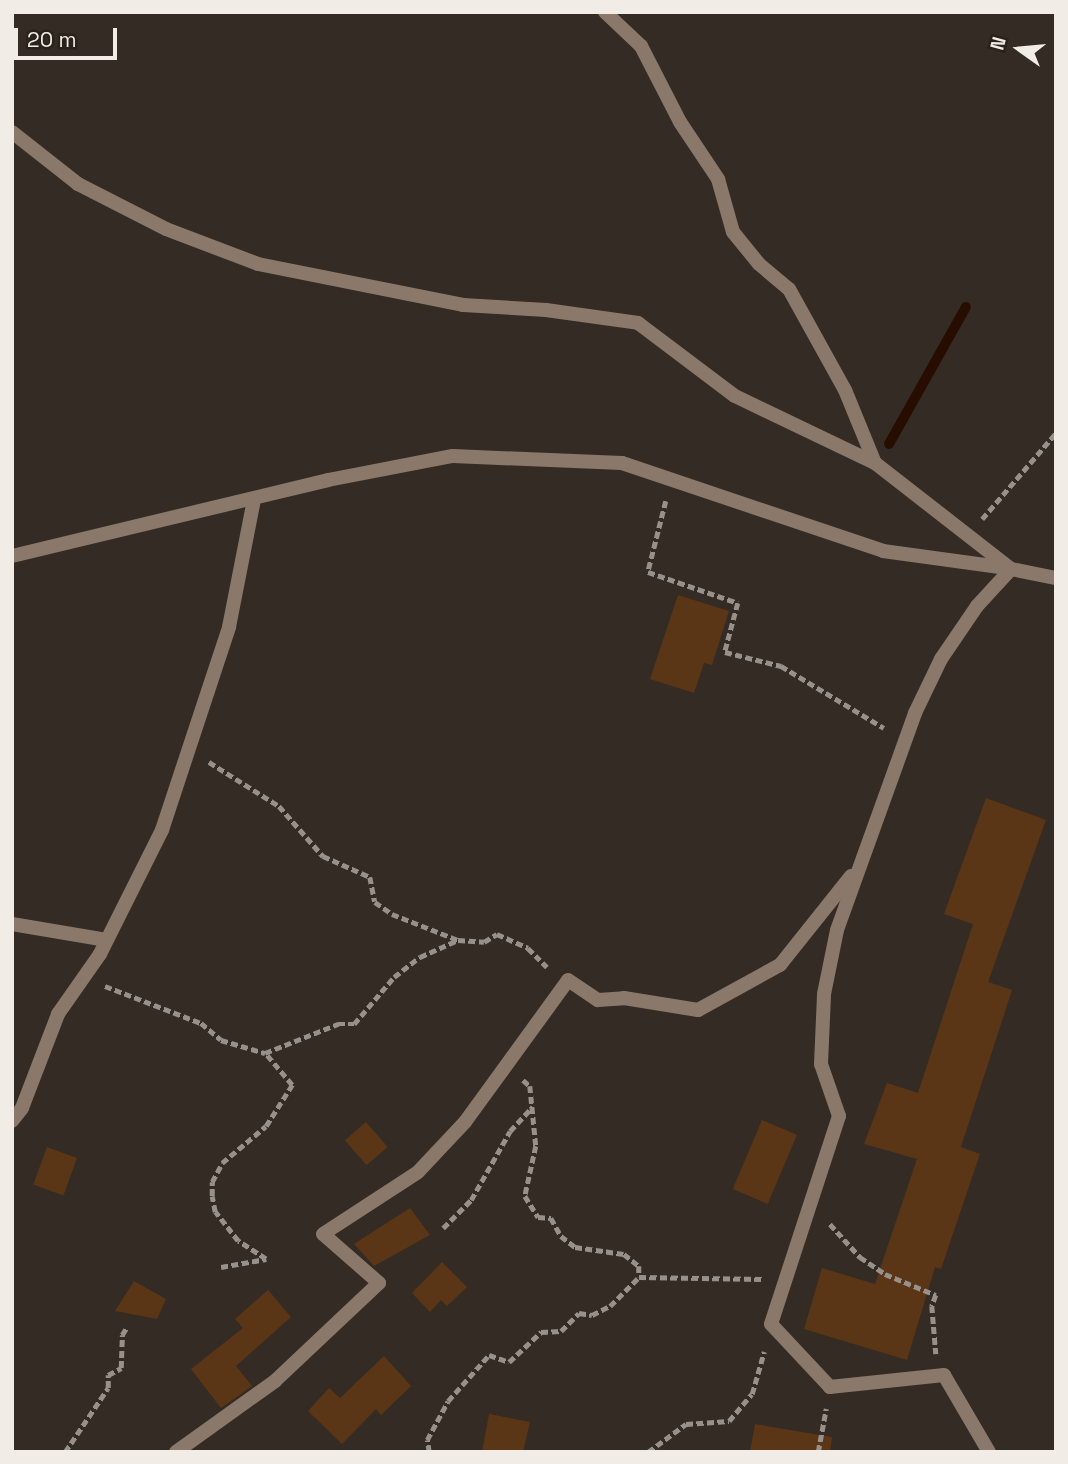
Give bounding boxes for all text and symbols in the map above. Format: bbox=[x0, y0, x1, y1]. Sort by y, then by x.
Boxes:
scale bar bbox=[18, 14, 121, 58]
north arrow bbox=[984, 14, 1054, 84]
text: 20 m bbox=[27, 26, 77, 53]
text: N bbox=[985, 34, 1012, 53]

